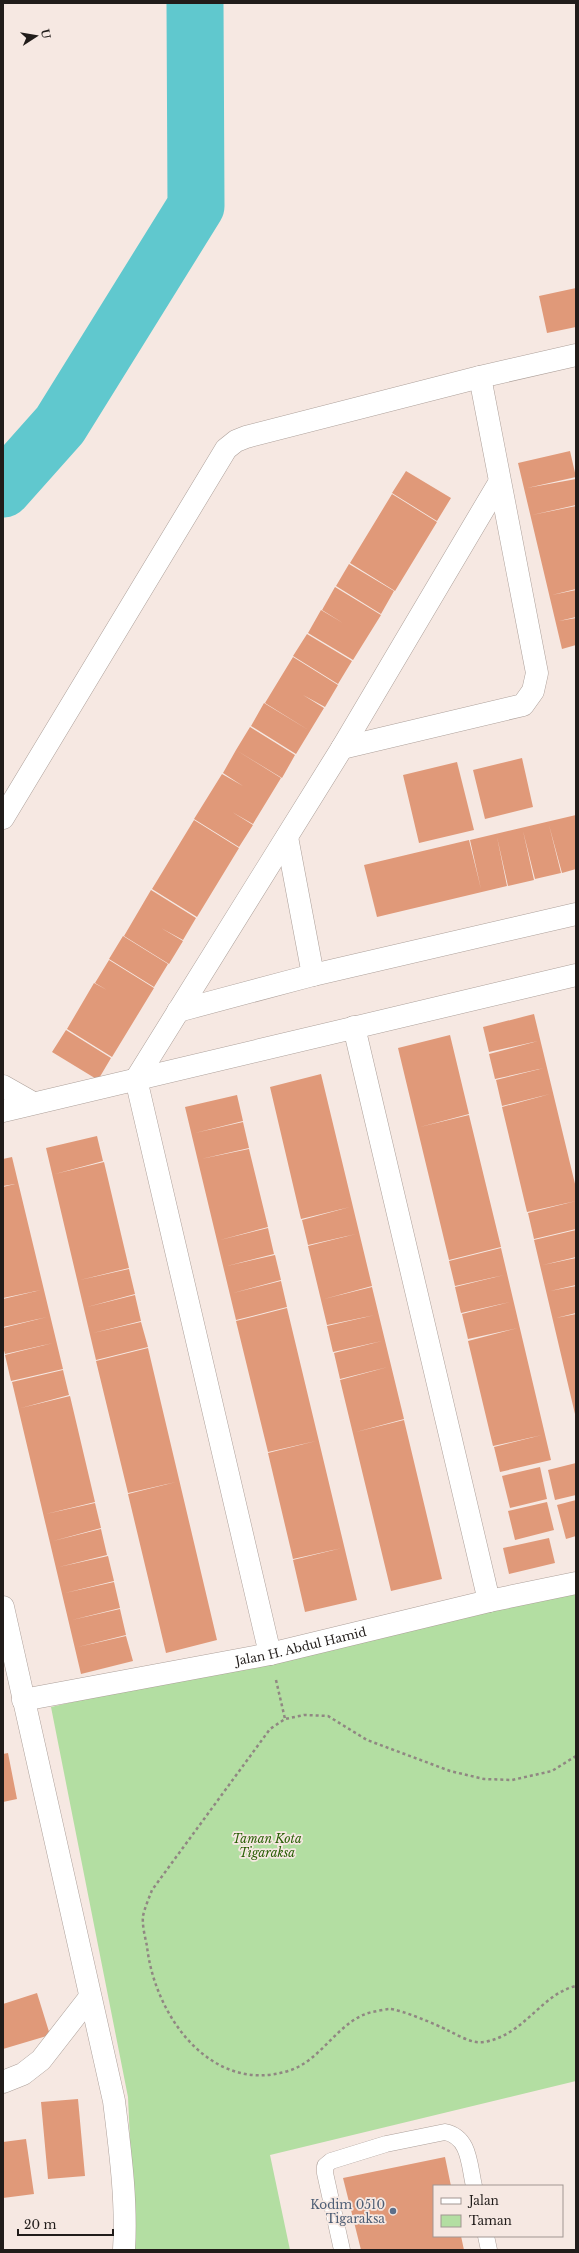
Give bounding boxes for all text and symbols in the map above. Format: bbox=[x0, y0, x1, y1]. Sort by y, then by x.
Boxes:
north arrow bbox=[16, 16, 56, 56]
text: U bbox=[38, 28, 54, 40]
street label: Jalan H. Abdul Hamid bbox=[232, 1623, 368, 1668]
park label: Taman Kota Tigaraksa bbox=[232, 1831, 302, 1860]
legend bbox=[433, 2185, 563, 2237]
text: Jalan bbox=[467, 2193, 499, 2208]
place label: Kodim 0510 Tigaraksa bbox=[310, 2197, 385, 2226]
marker: Kodim 0510 Tigaraksa bbox=[388, 2206, 398, 2216]
scale bar bbox=[18, 2211, 113, 2237]
text: Taman bbox=[469, 2213, 512, 2228]
text: 20 m bbox=[24, 2217, 56, 2232]

